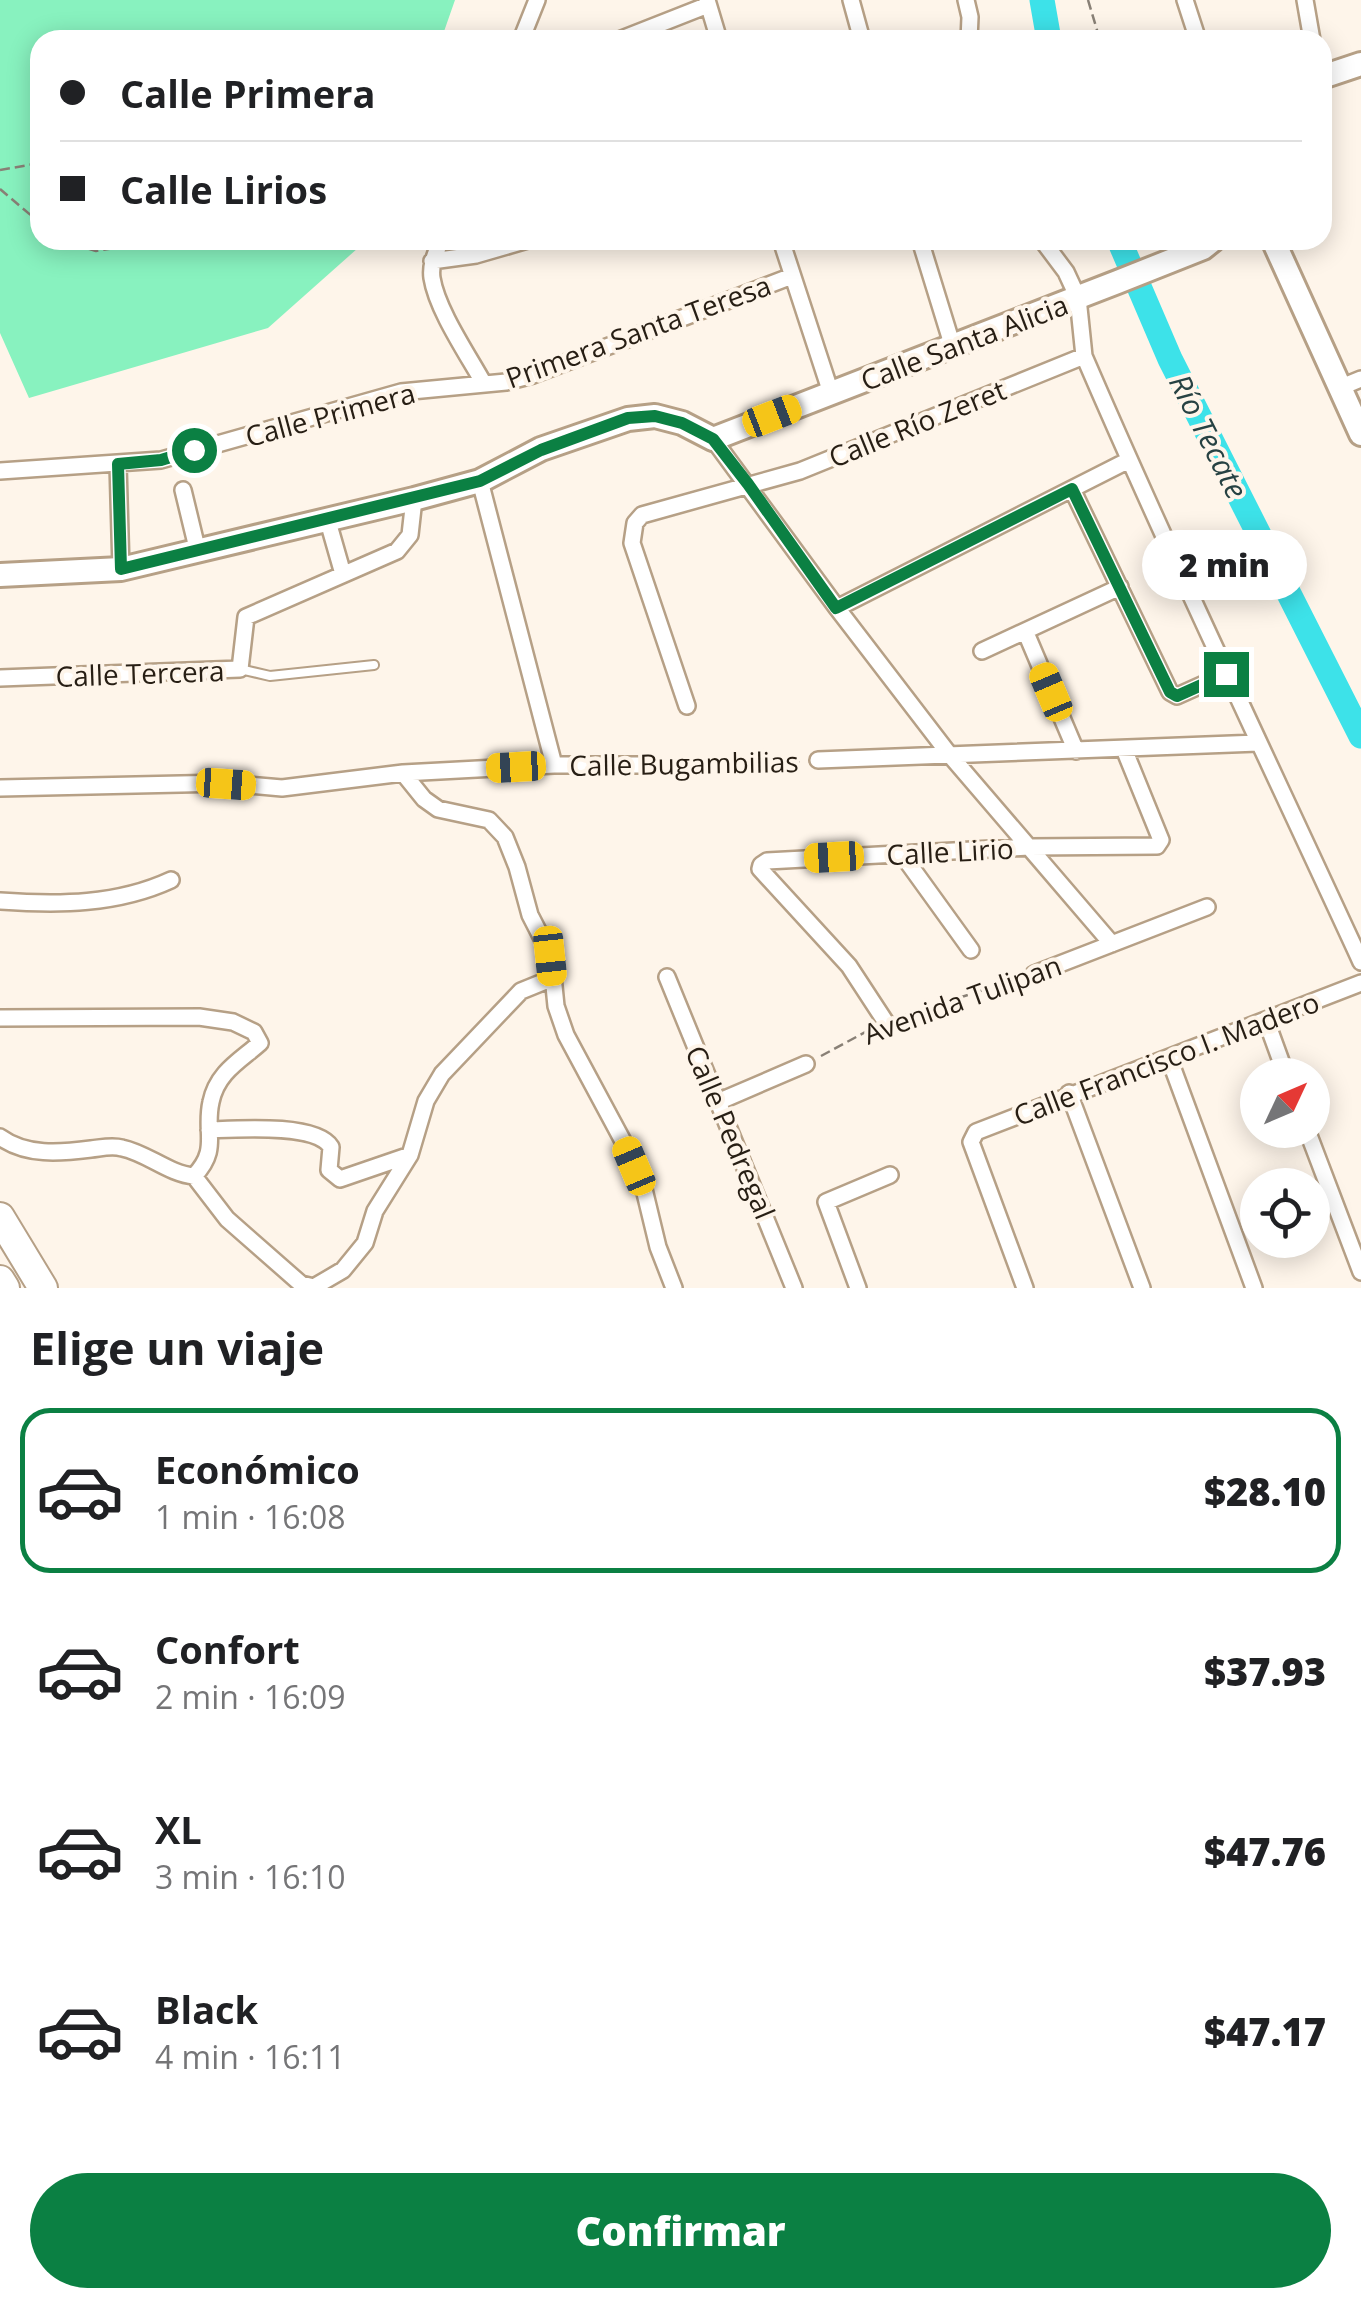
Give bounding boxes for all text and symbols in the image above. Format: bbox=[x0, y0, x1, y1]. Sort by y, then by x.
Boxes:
text: Calle Primera bbox=[120, 67, 375, 119]
text: Calle Lirios bbox=[120, 163, 327, 215]
street label: Primera Santa Teresa bbox=[500, 265, 776, 397]
street label: Calle Santa Alicia bbox=[855, 285, 1073, 399]
water label: Río Tecate bbox=[1160, 367, 1258, 505]
street label: Calle Río Zeret bbox=[823, 370, 1011, 476]
street label: Calle Primera bbox=[241, 373, 419, 455]
car bbox=[739, 391, 805, 441]
route start bbox=[172, 428, 217, 473]
callout: 2 min bbox=[1144, 529, 1308, 599]
text: 2 min bbox=[1179, 543, 1270, 586]
street label: Calle Tercera bbox=[55, 651, 225, 695]
route end bbox=[1204, 652, 1249, 697]
car bbox=[1025, 659, 1077, 725]
street label: Calle Bugambilias bbox=[569, 742, 799, 784]
car bbox=[485, 750, 547, 784]
car bbox=[195, 767, 257, 801]
street label: Calle Lirio bbox=[885, 829, 1015, 873]
car bbox=[803, 840, 865, 874]
car bbox=[532, 925, 568, 987]
street label: Avenida Tulipan bbox=[858, 946, 1066, 1052]
street label: Calle Francisco I. Madero bbox=[1008, 982, 1324, 1134]
street label: Calle Pedregal bbox=[677, 1039, 785, 1225]
north arrow bbox=[1240, 1058, 1330, 1148]
map controls bbox=[1240, 1058, 1330, 1258]
car bbox=[608, 1133, 660, 1199]
button: locate bbox=[1240, 1168, 1330, 1258]
text: Elige un viaje bbox=[30, 1317, 324, 1378]
text: Económico bbox=[155, 1443, 360, 1495]
icon: car bbox=[35, 1446, 125, 1536]
text: $28.10 bbox=[1204, 1465, 1326, 1517]
text: 1 min · 16:08 bbox=[155, 1495, 346, 1538]
text: Confort bbox=[155, 1623, 300, 1675]
icon: car bbox=[35, 1626, 125, 1716]
text: $37.93 bbox=[1204, 1645, 1326, 1697]
text: 2 min · 16:09 bbox=[155, 1675, 346, 1718]
text: XL bbox=[155, 1803, 202, 1855]
icon: car bbox=[35, 1806, 125, 1896]
text: $47.76 bbox=[1204, 1825, 1326, 1877]
text: 3 min · 16:10 bbox=[155, 1855, 346, 1898]
text: Black bbox=[155, 1983, 258, 2035]
icon: car bbox=[35, 1986, 125, 2076]
text: $47.17 bbox=[1204, 2005, 1326, 2057]
text: 4 min · 16:11 bbox=[155, 2035, 346, 2078]
button: Confirmar bbox=[30, 2173, 1331, 2288]

